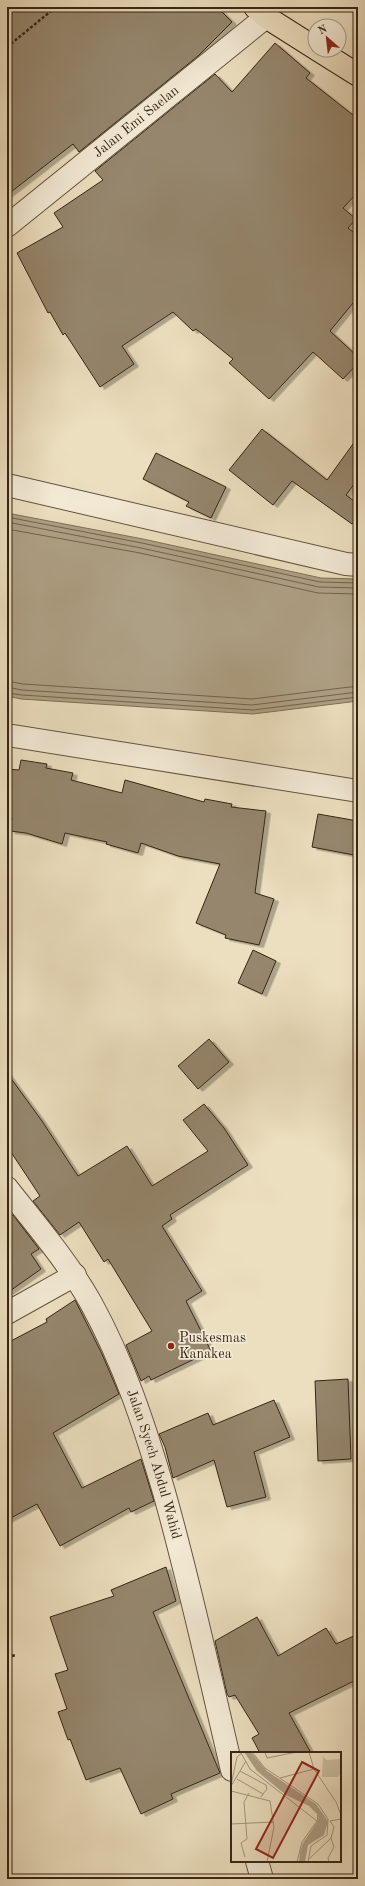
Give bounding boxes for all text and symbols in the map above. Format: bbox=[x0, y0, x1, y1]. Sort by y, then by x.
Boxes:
north arrow bbox=[307, 18, 347, 58]
text: N bbox=[317, 23, 330, 37]
street label: Jalan Emi Saelan bbox=[91, 83, 182, 160]
place label: Puskesmas Kanakea bbox=[179, 1331, 246, 1361]
marker: Puskesmas Kanakea bbox=[166, 1341, 176, 1351]
street label: Jalan Syech Abdul Wahid bbox=[124, 1387, 183, 1541]
inset map bbox=[231, 1752, 341, 1862]

